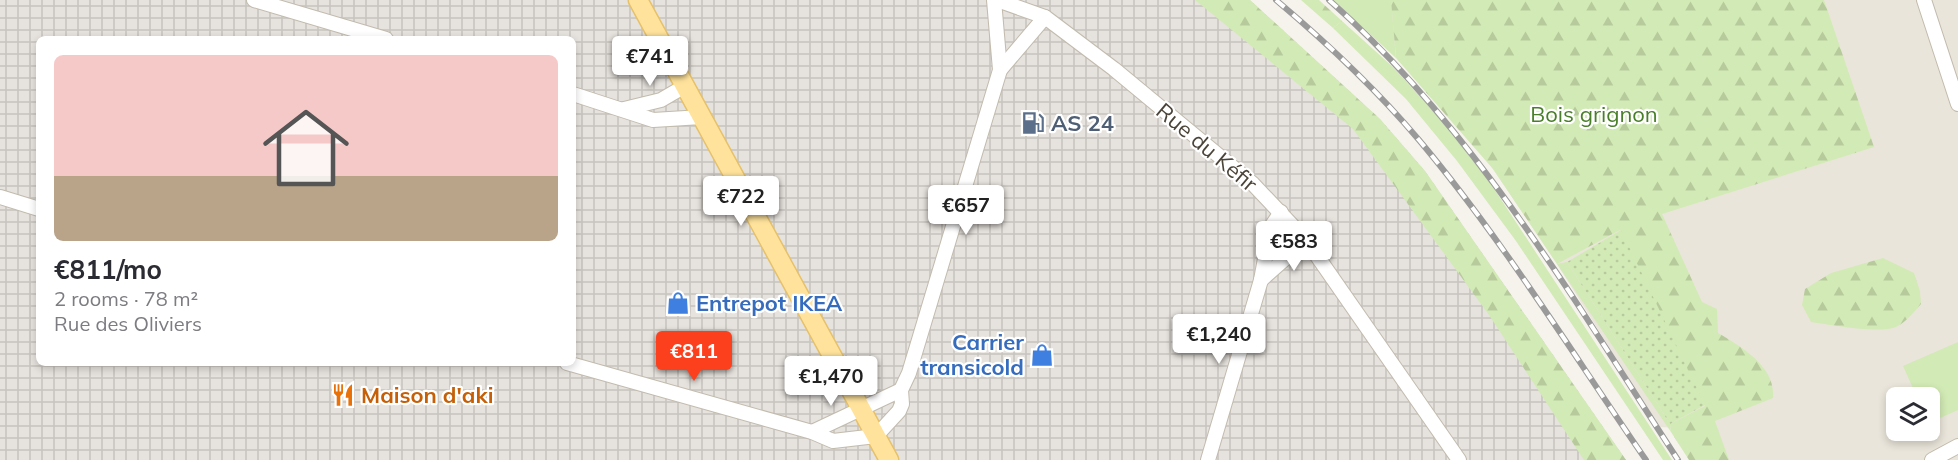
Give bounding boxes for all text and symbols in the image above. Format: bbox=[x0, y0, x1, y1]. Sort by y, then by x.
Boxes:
pin: €741 bbox=[614, 36, 686, 87]
text: €741 bbox=[626, 43, 674, 68]
icon: home bbox=[252, 94, 360, 202]
street label: Rue du Kéfir bbox=[1151, 97, 1263, 197]
park label: Bois grignon bbox=[1530, 100, 1658, 128]
place label: AS 24 bbox=[1051, 109, 1114, 137]
fuel station icon: AS 24 bbox=[1020, 110, 1046, 136]
pin: €722 bbox=[705, 176, 777, 227]
text: €722 bbox=[717, 183, 765, 208]
pin: €657 bbox=[930, 185, 1002, 236]
text: €657 bbox=[942, 192, 990, 217]
pin: €583 bbox=[1258, 221, 1330, 272]
text: €583 bbox=[1270, 228, 1318, 253]
text: €811/mo bbox=[54, 253, 162, 286]
text: 2 rooms · 78 m² bbox=[54, 286, 198, 311]
place label: Entrepot IKEA bbox=[696, 289, 843, 317]
shop icon: Entrepot IKEA bbox=[665, 290, 691, 316]
text: Rue des Oliviers bbox=[54, 311, 202, 336]
pin: €1,240 bbox=[1170, 314, 1268, 365]
text: €1,240 bbox=[1187, 321, 1251, 346]
place label: Carrier transicold bbox=[920, 328, 1024, 381]
pin: €811 bbox=[658, 331, 730, 382]
text: €811 bbox=[670, 338, 718, 363]
shop icon: Carrier transicold bbox=[1029, 342, 1055, 368]
pin: €1,470 bbox=[782, 356, 880, 407]
text: €1,470 bbox=[799, 363, 863, 388]
place label: Maison d'aki bbox=[361, 381, 493, 409]
restaurant icon: Maison d'aki bbox=[330, 382, 356, 408]
map controls bbox=[1886, 387, 1940, 441]
button: layers bbox=[1886, 387, 1940, 441]

